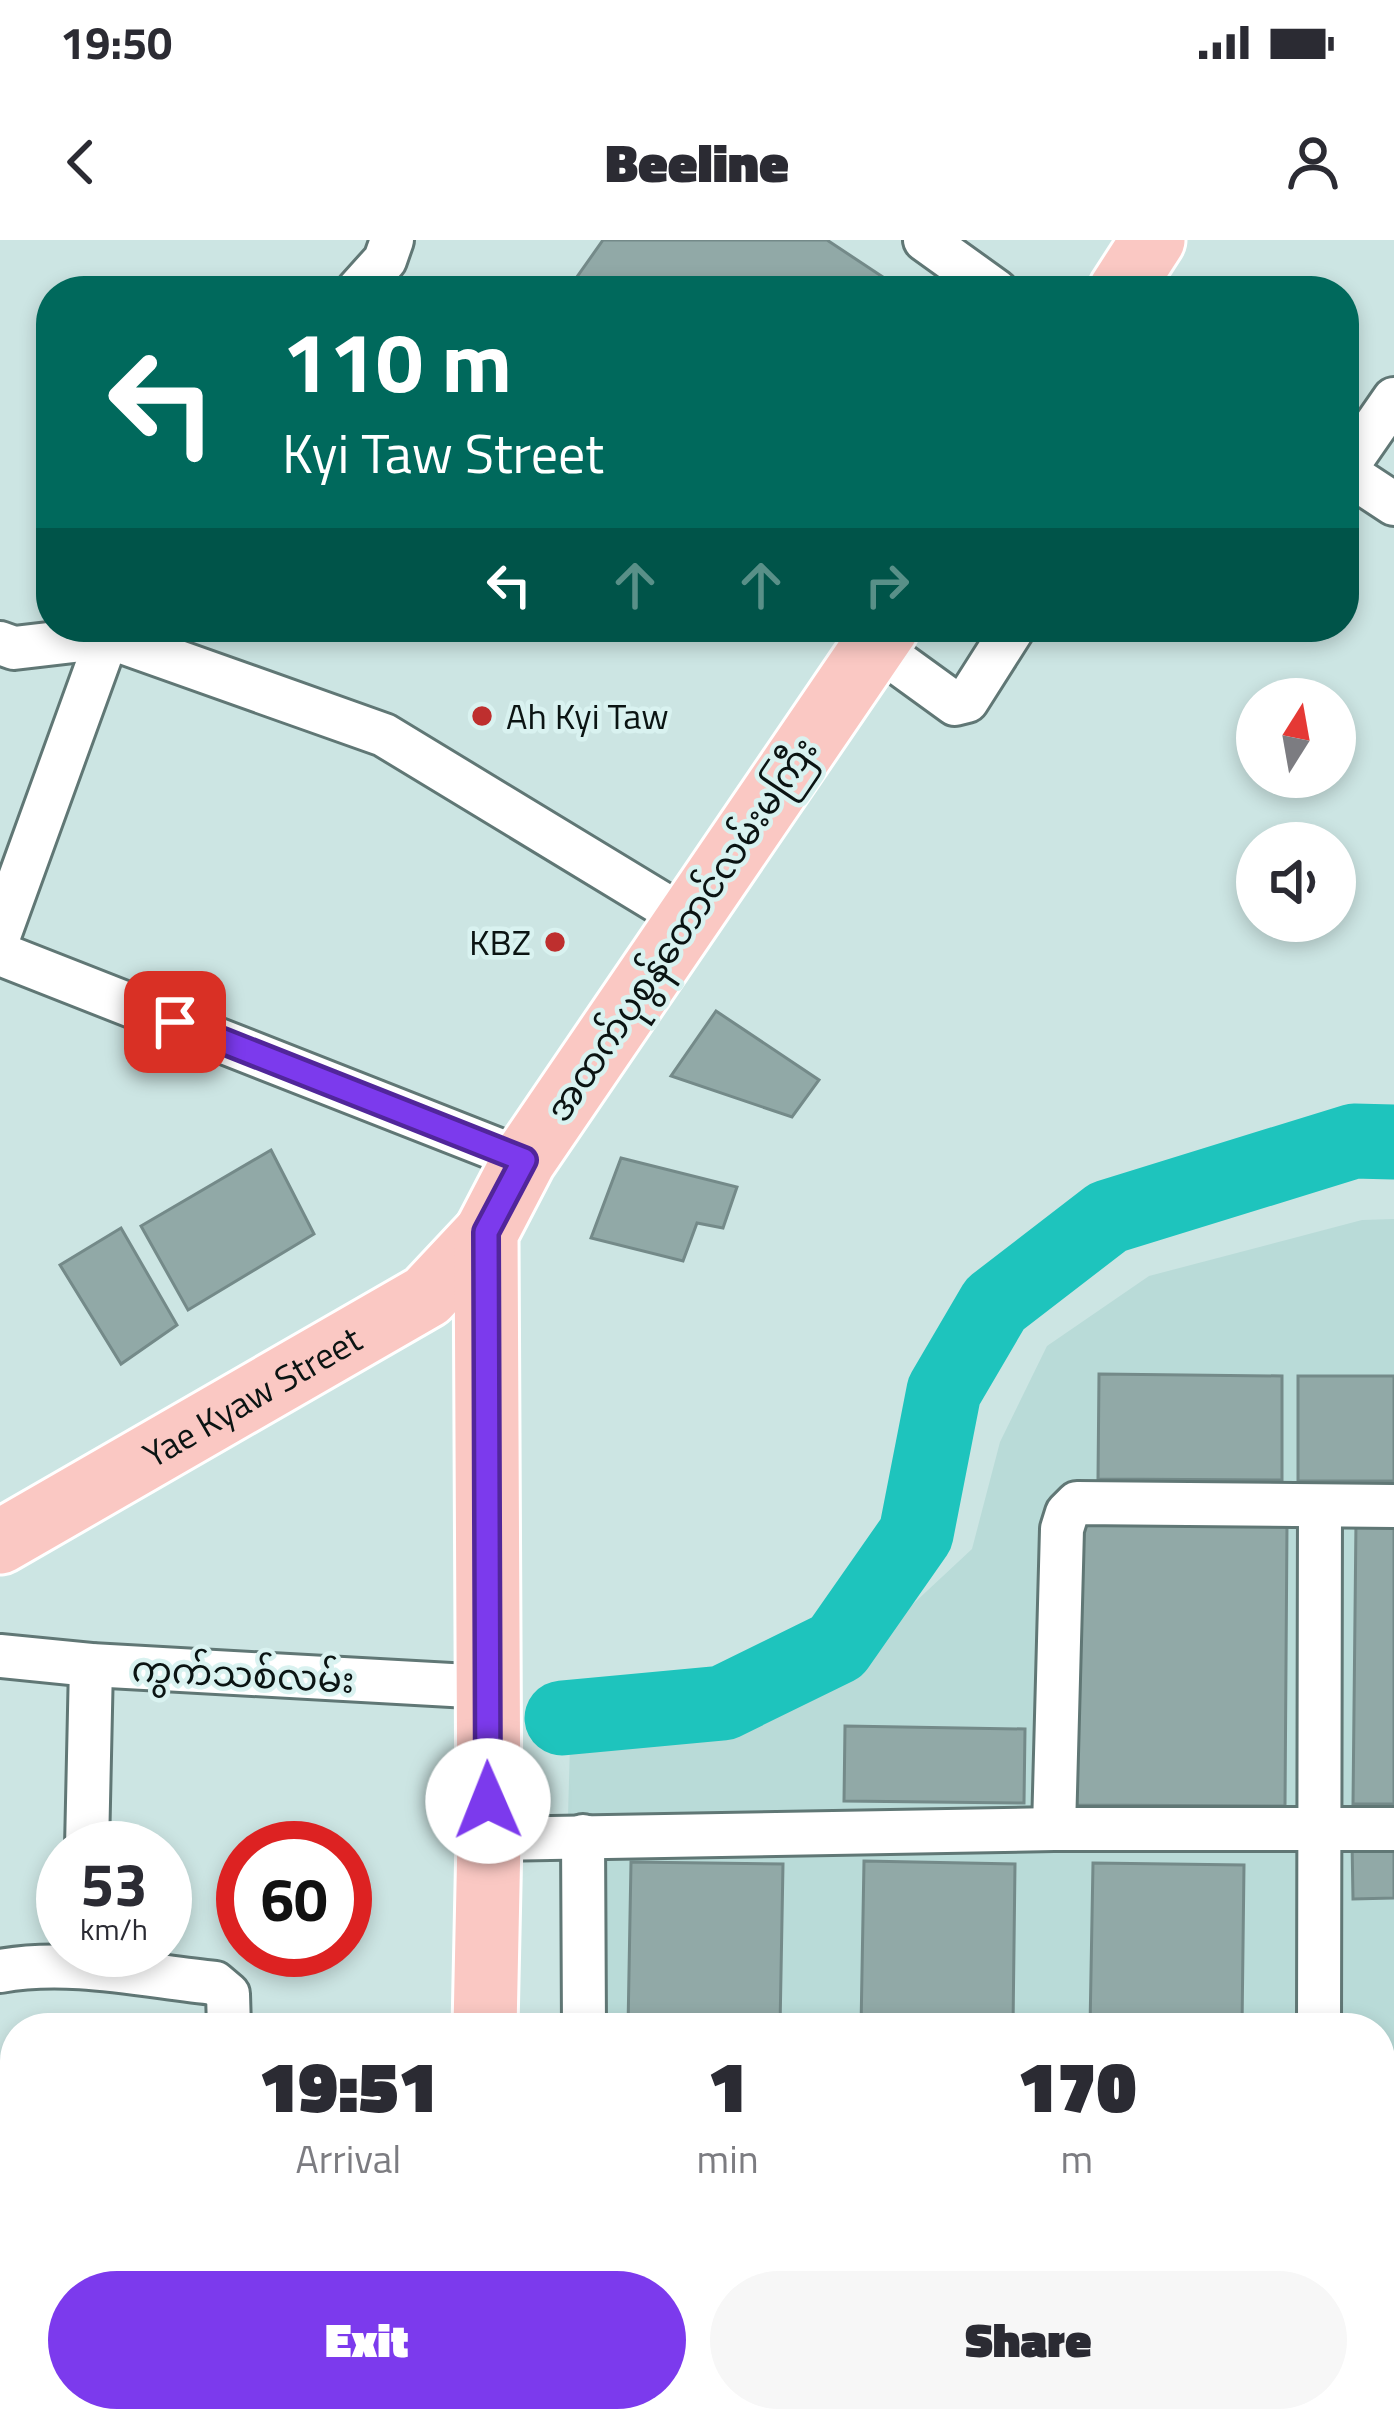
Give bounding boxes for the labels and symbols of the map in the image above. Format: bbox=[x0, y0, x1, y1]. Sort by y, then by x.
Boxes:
north arrow bbox=[1236, 678, 1356, 798]
place label: Ah Kyi Taw bbox=[506, 688, 669, 743]
marker: Ah Kyi Taw bbox=[469, 703, 495, 729]
street label: အထက်ပုစွန်တောင်လမ်းမကြီး bbox=[531, 725, 833, 1134]
place label: KBZ bbox=[469, 914, 531, 969]
marker: KBZ bbox=[542, 929, 568, 955]
pin bbox=[124, 971, 226, 1073]
street label: Yae Kyaw Street bbox=[132, 1311, 372, 1481]
street label: ကွက်သစ်လမ်း bbox=[130, 1640, 356, 1709]
position arrow bbox=[425, 1738, 551, 1864]
speed limit sign: 60 bbox=[216, 1821, 372, 1977]

